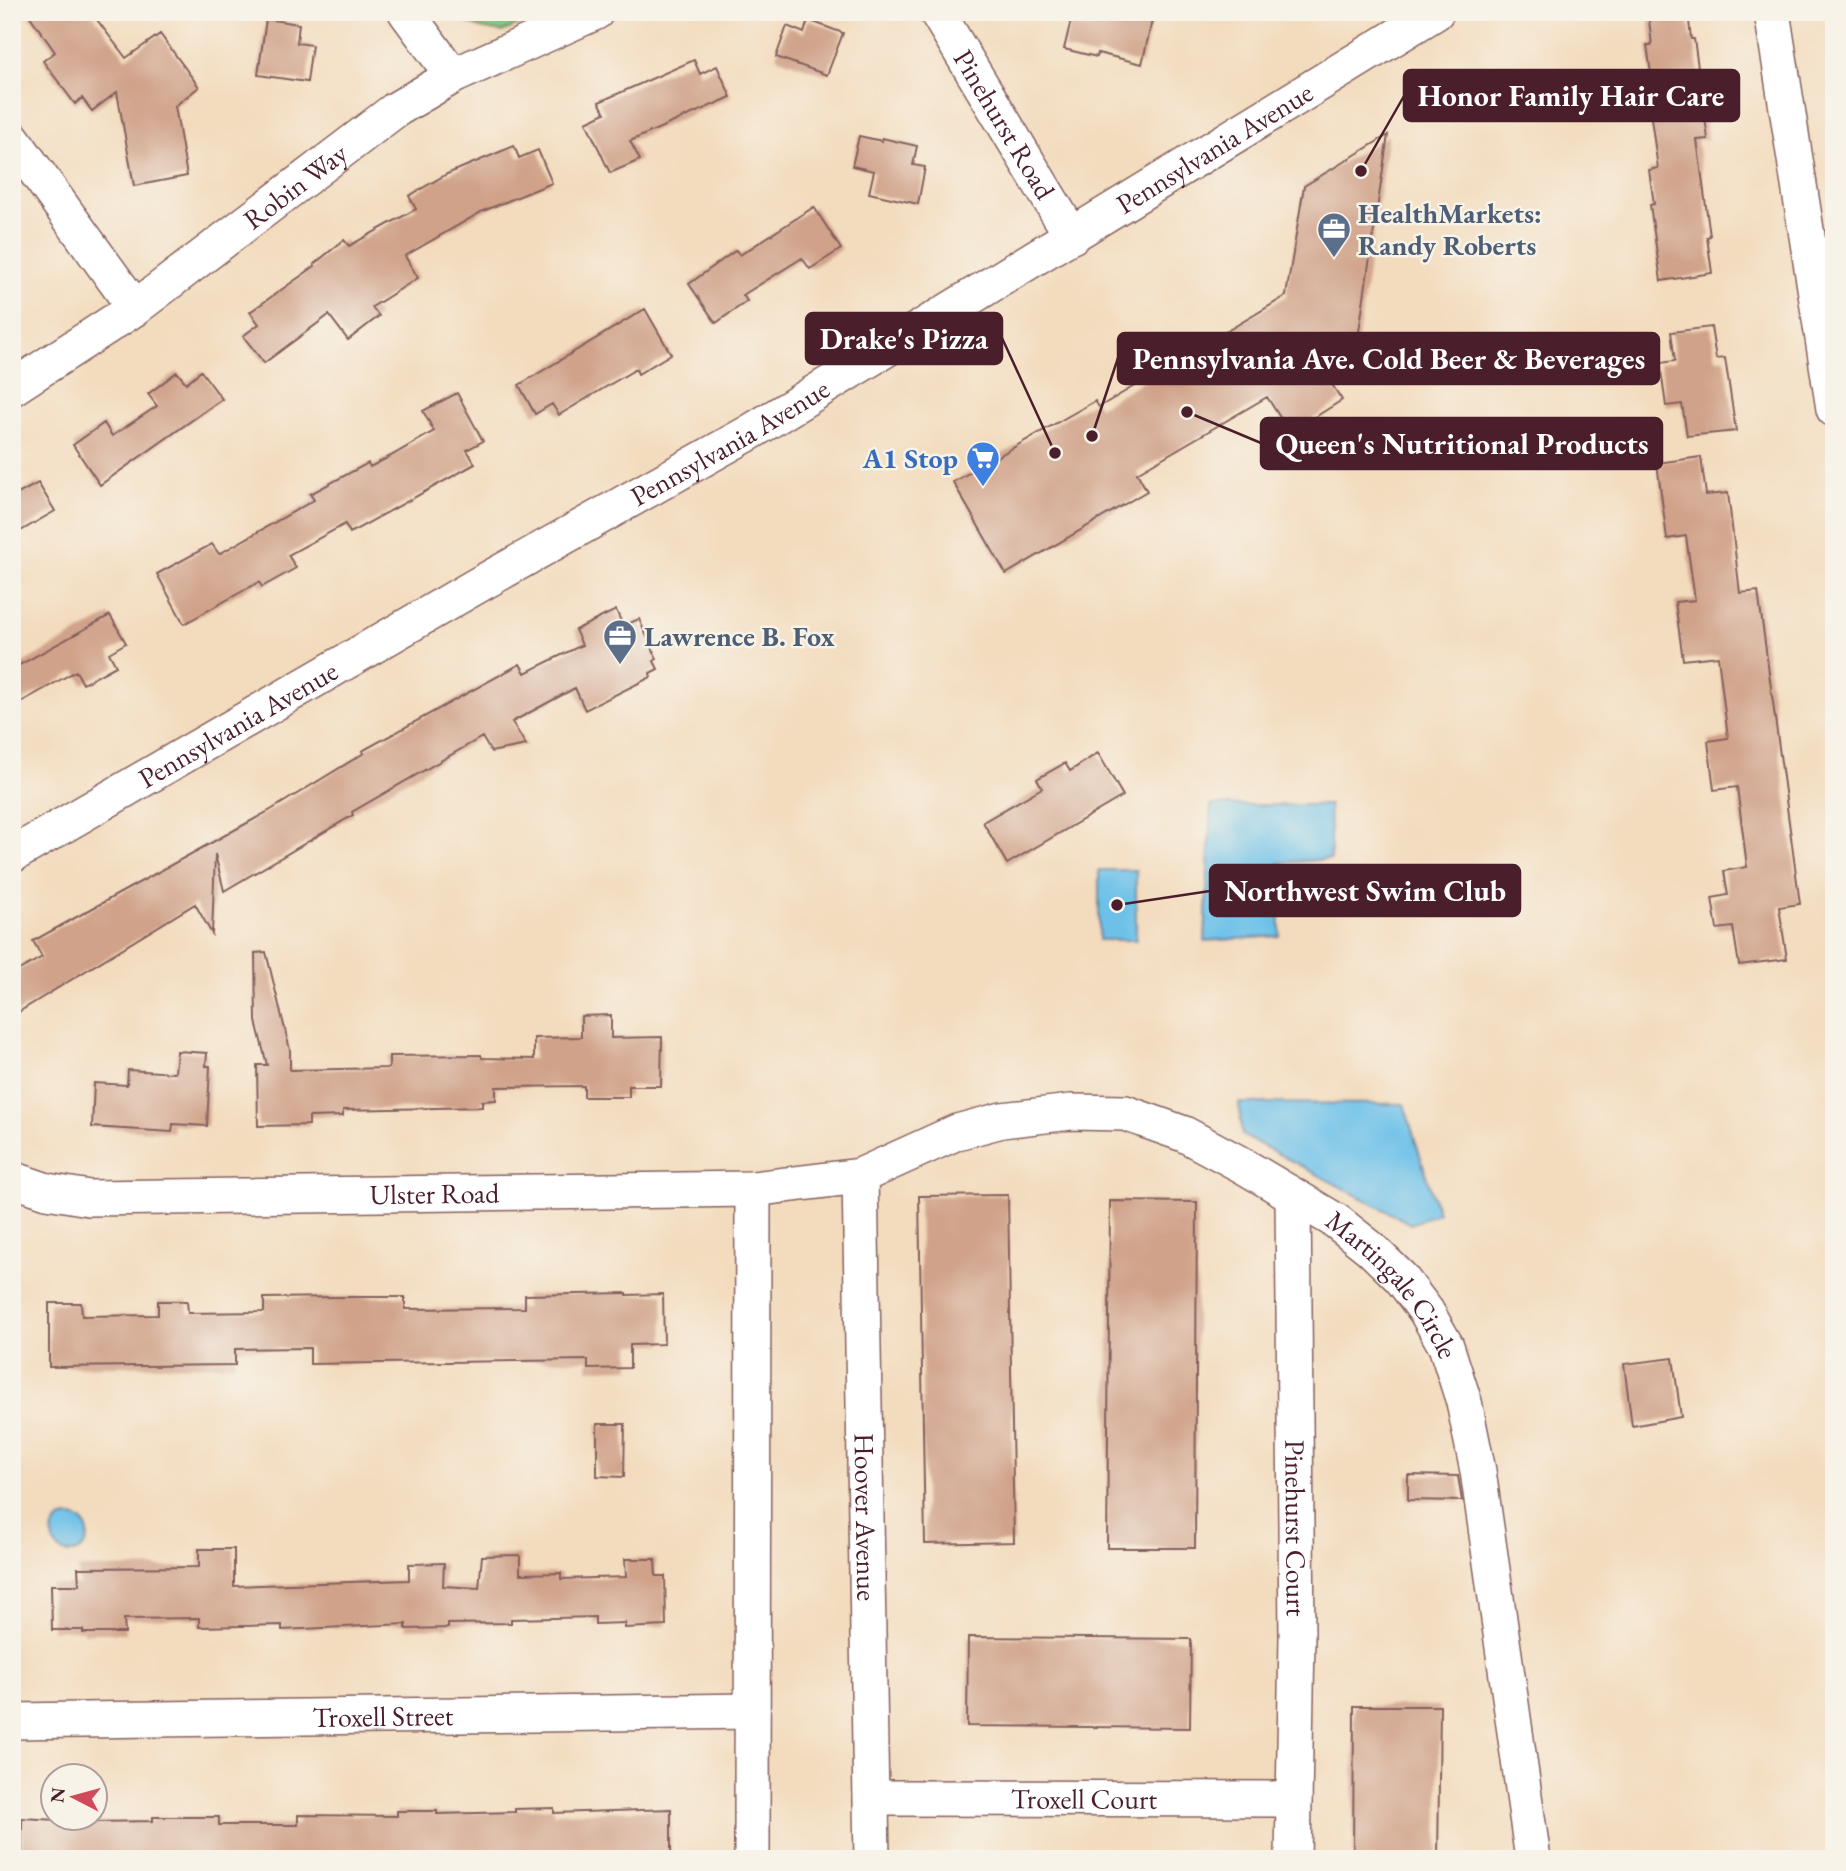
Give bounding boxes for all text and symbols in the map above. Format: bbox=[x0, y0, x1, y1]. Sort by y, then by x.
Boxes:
street label: Pinehurst Road bbox=[946, 43, 1064, 206]
callout: Honor Family Hair Care bbox=[1404, 70, 1739, 121]
street label: Pennsylvania Avenue bbox=[1109, 74, 1319, 222]
text: Honor Family Hair Care bbox=[1418, 76, 1724, 115]
street label: Robin Way bbox=[236, 134, 355, 237]
place label: HealthMarkets: Randy Roberts bbox=[1358, 195, 1542, 263]
office icon: HealthMarkets: Randy Roberts bbox=[1315, 210, 1353, 259]
callout: Drake's Pizza bbox=[806, 313, 1002, 364]
text: Drake's Pizza bbox=[820, 319, 989, 358]
callout: Pennsylvania Ave. Cold Beer & Beverages bbox=[1118, 333, 1659, 384]
text: Pennsylvania Ave. Cold Beer & Beverages bbox=[1133, 339, 1645, 378]
street label: Pennsylvania Avenue bbox=[624, 370, 836, 514]
callout: Queen's Nutritional Products bbox=[1261, 418, 1662, 469]
text: Queen's Nutritional Products bbox=[1275, 424, 1649, 463]
supermarket icon: A1 Stop bbox=[964, 439, 1002, 488]
place label: A1 Stop bbox=[862, 440, 958, 476]
office icon: Lawrence B. Fox bbox=[601, 617, 639, 666]
place label: Lawrence B. Fox bbox=[644, 618, 835, 654]
street label: Pennsylvania Avenue bbox=[132, 652, 344, 796]
callout: Northwest Swim Club bbox=[1210, 865, 1520, 916]
text: Northwest Swim Club bbox=[1224, 871, 1506, 910]
street label: Ulster Road bbox=[369, 1174, 500, 1212]
street label: Martingale Circle bbox=[1319, 1202, 1467, 1363]
street label: Hoover Avenue bbox=[847, 1433, 885, 1601]
street label: Pinehurst Court bbox=[1277, 1439, 1315, 1617]
street label: Troxell Street bbox=[312, 1697, 454, 1735]
north arrow bbox=[38, 1762, 108, 1832]
street label: Troxell Court bbox=[1011, 1780, 1157, 1817]
text: N bbox=[44, 1786, 71, 1804]

